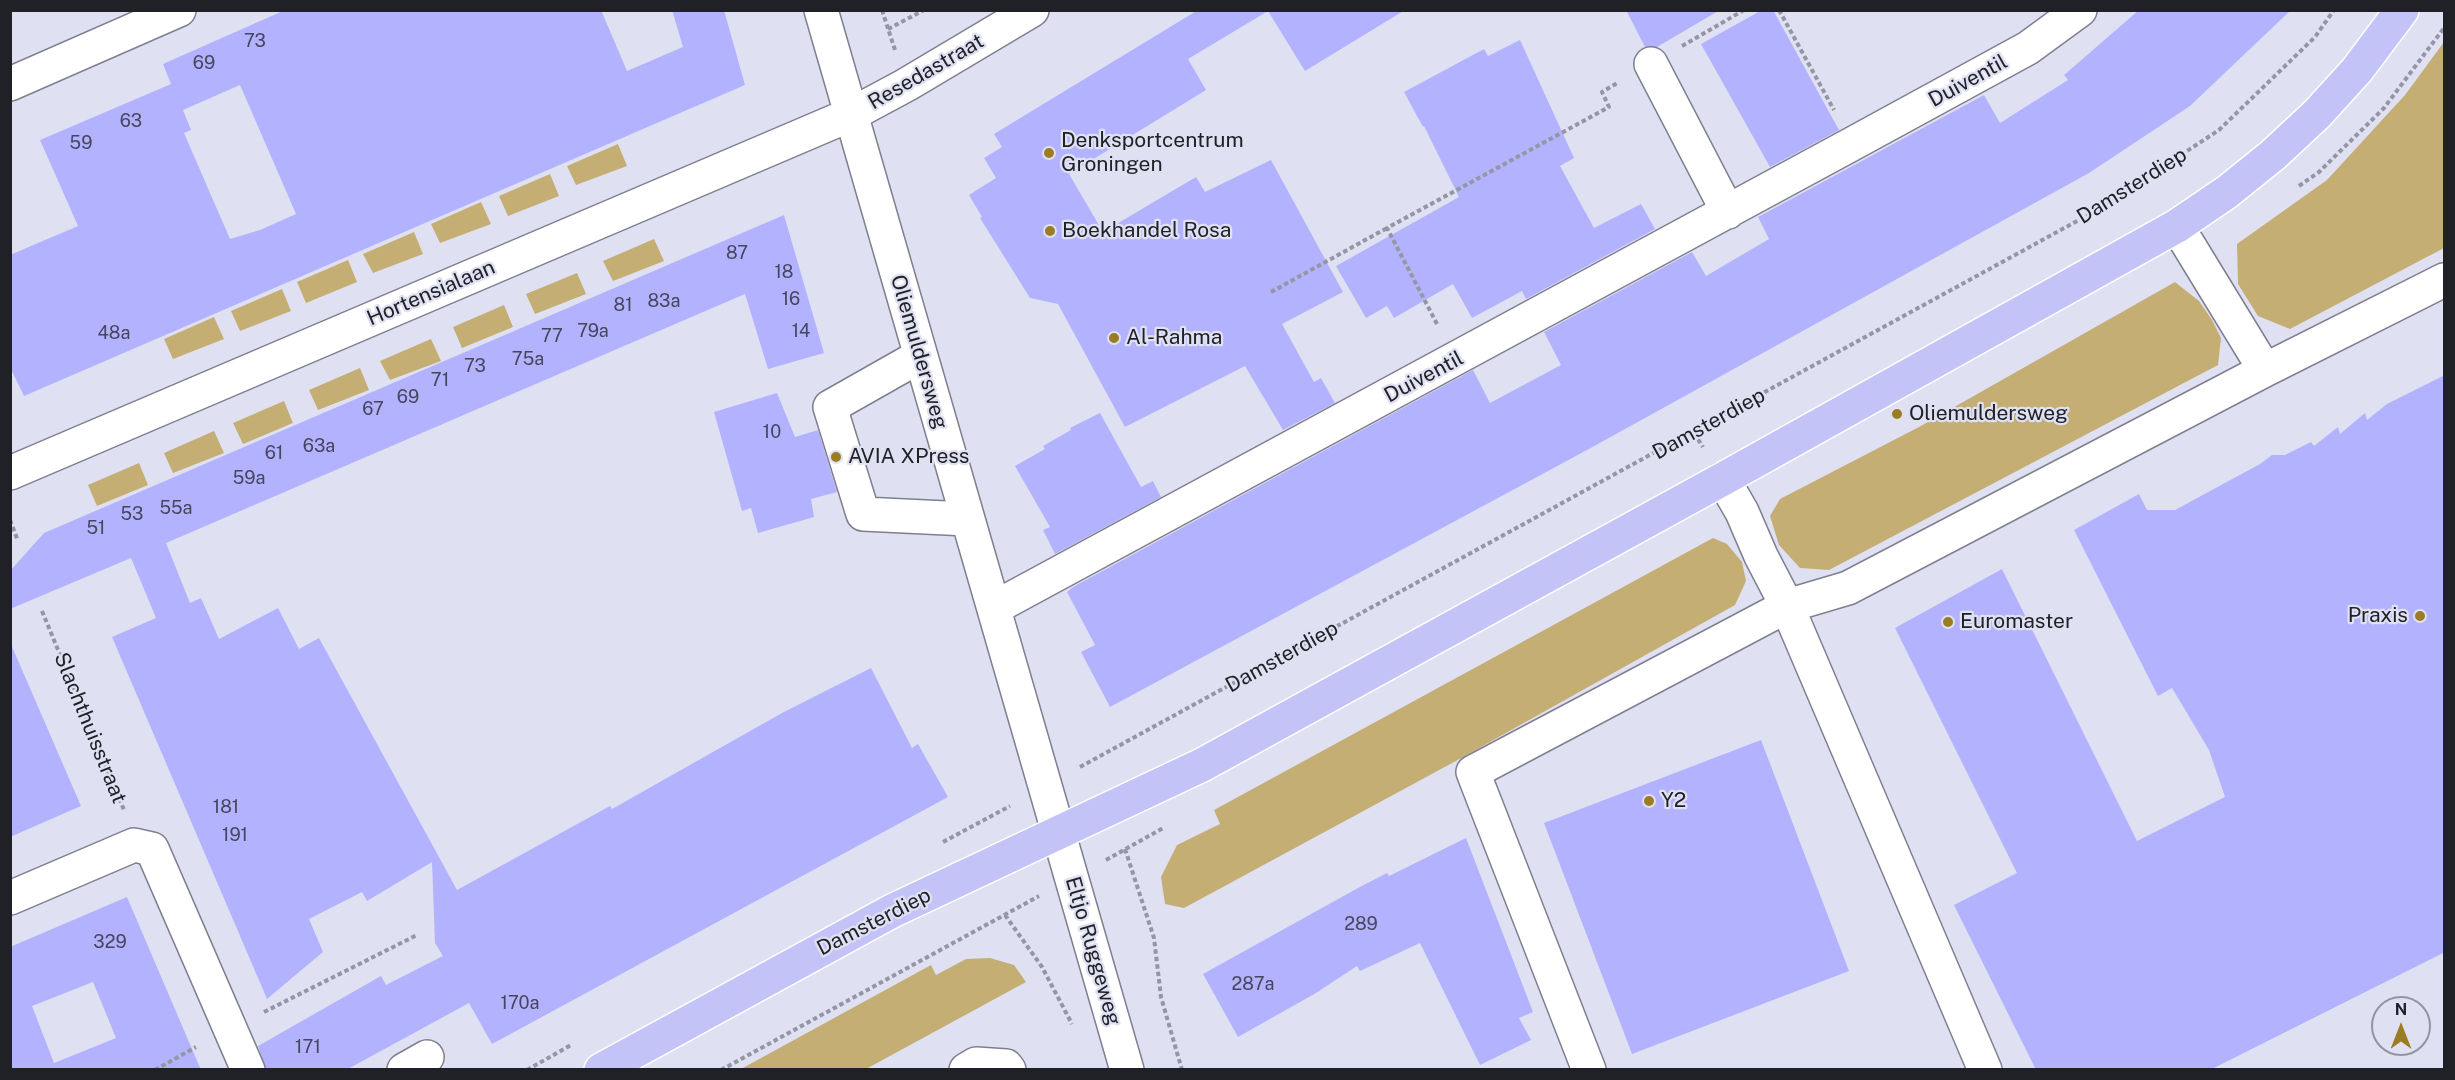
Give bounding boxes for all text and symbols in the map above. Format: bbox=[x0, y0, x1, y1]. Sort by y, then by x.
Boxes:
street label: Resedastraat bbox=[864, 29, 988, 115]
house number: 73 bbox=[244, 30, 266, 52]
street label: Duiventil bbox=[1924, 49, 2012, 113]
house number: 69 bbox=[193, 52, 215, 74]
house number: 63 bbox=[120, 110, 142, 132]
place label: Denksportcentrum Groningen bbox=[1061, 128, 1244, 178]
house number: 59 bbox=[70, 132, 92, 154]
street label: Damsterdiep bbox=[2072, 142, 2192, 230]
marker: Denksportcentrum Groningen bbox=[1042, 146, 1056, 160]
place label: Boekhandel Rosa bbox=[1062, 218, 1231, 244]
marker: Boekhandel Rosa bbox=[1043, 224, 1057, 238]
house number: 87 bbox=[726, 242, 748, 264]
street label: Hortensialaan bbox=[363, 255, 499, 331]
house number: 18 bbox=[775, 261, 793, 283]
street label: Oliemuldersweg bbox=[885, 272, 953, 432]
house number: 16 bbox=[782, 288, 800, 310]
house number: 83a bbox=[648, 290, 680, 312]
house number: 81 bbox=[614, 294, 632, 316]
house number: 79a bbox=[577, 320, 609, 342]
house number: 14 bbox=[792, 320, 810, 342]
house number: 48a bbox=[98, 322, 130, 344]
house number: 77 bbox=[541, 325, 563, 347]
place label: Al-Rahma bbox=[1126, 325, 1222, 351]
marker: Al-Rahma bbox=[1107, 331, 1121, 345]
street label: Duiventil bbox=[1380, 346, 1468, 408]
house number: 75a bbox=[512, 348, 544, 370]
house number: 73 bbox=[464, 355, 486, 377]
house number: 71 bbox=[431, 369, 449, 391]
street label: Damsterdiep bbox=[1648, 383, 1770, 465]
house number: 69 bbox=[397, 386, 419, 408]
house number: 67 bbox=[362, 398, 384, 420]
place label: Oliemuldersweg bbox=[1909, 401, 2068, 427]
marker: Oliemuldersweg bbox=[1890, 407, 1904, 421]
house number: 10 bbox=[763, 421, 781, 443]
house number: 63a bbox=[303, 435, 335, 457]
house number: 61 bbox=[265, 442, 283, 464]
place label: AVIA XPress bbox=[848, 444, 969, 470]
marker: AVIA XPress bbox=[829, 450, 843, 464]
house number: 59a bbox=[233, 467, 265, 489]
house number: 55a bbox=[159, 497, 193, 519]
house number: 53 bbox=[121, 503, 143, 525]
house number: 51 bbox=[87, 517, 105, 539]
place label: Praxis bbox=[2348, 603, 2408, 629]
place label: Euromaster bbox=[1960, 609, 2073, 635]
marker: Praxis bbox=[2413, 609, 2427, 623]
marker: Euromaster bbox=[1941, 615, 1955, 629]
street label: Damsterdiep bbox=[1221, 616, 1343, 698]
street label: Slachthuisstraat bbox=[48, 649, 132, 807]
place label: Y2 bbox=[1661, 788, 1686, 814]
marker: Y2 bbox=[1642, 794, 1656, 808]
house number: 181 bbox=[213, 796, 239, 818]
house number: 191 bbox=[222, 824, 248, 846]
street label: Eltjo Ruggeweg bbox=[1060, 874, 1126, 1028]
street label: Damsterdiep bbox=[813, 882, 935, 962]
house number: 289 bbox=[1344, 913, 1378, 935]
house number: 329 bbox=[93, 931, 127, 953]
house number: 287a bbox=[1232, 973, 1274, 995]
house number: 170a bbox=[501, 992, 539, 1014]
north arrow bbox=[2371, 996, 2431, 1056]
text: N bbox=[2395, 1000, 2407, 1019]
house number: 171 bbox=[295, 1036, 321, 1058]

